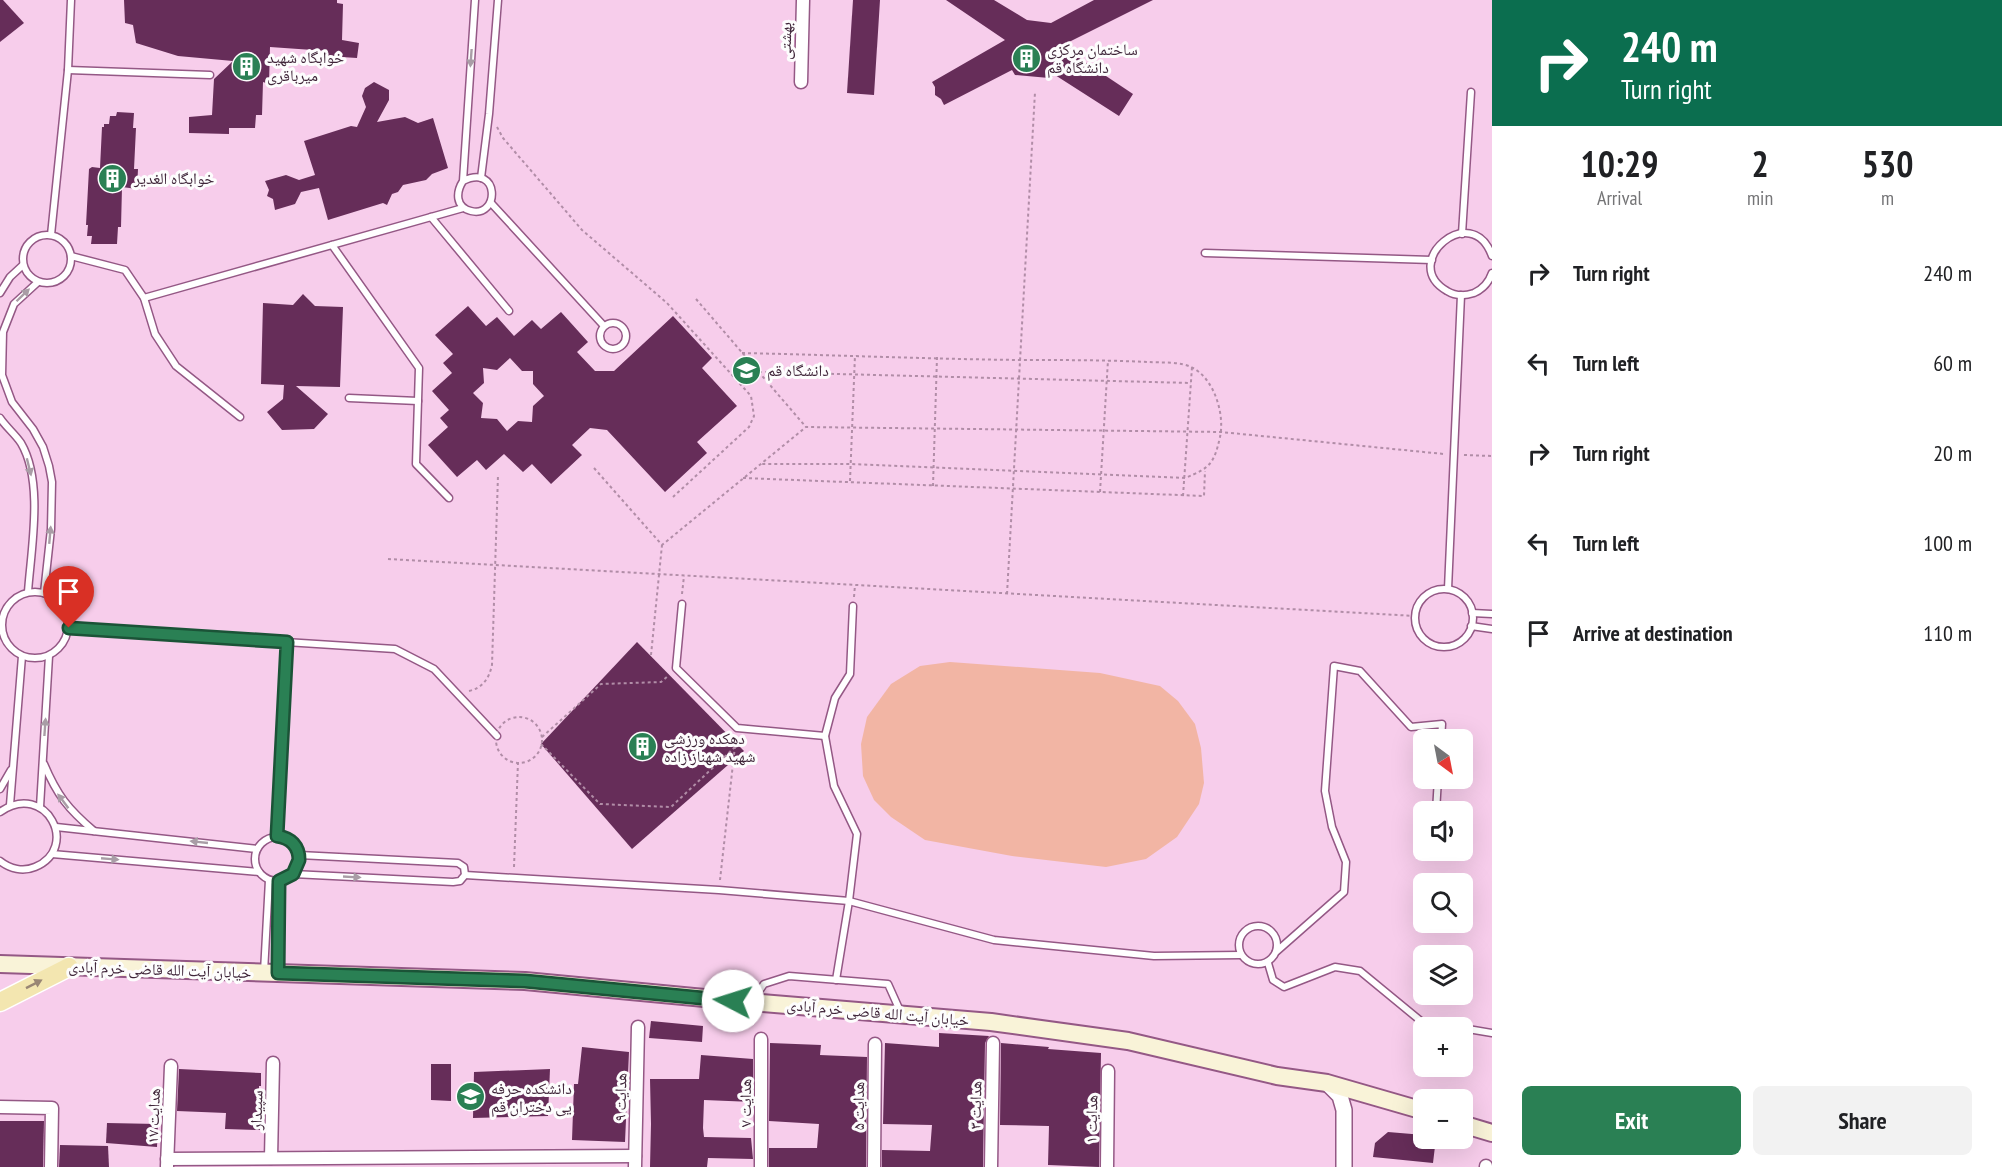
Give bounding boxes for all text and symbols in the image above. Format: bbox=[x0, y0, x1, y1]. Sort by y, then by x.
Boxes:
text: 240 m bbox=[1621, 19, 1718, 74]
street label: بهشتی bbox=[775, 22, 796, 60]
icon: right bbox=[1522, 24, 1600, 102]
place label: ساختمان مرکزی دانشگاه قم bbox=[1047, 39, 1138, 78]
building icon: ساختمان مرکزی دانشگاه قم bbox=[1010, 42, 1042, 74]
place label: خوابگاه شهید میرباقری bbox=[267, 47, 344, 86]
one-way arrow bbox=[467, 49, 476, 68]
building icon: خوابگاه شهید میرباقری bbox=[230, 50, 262, 82]
text: Turn right bbox=[1621, 72, 1712, 106]
text: 10:29 bbox=[1581, 140, 1658, 187]
text: 2 bbox=[1751, 140, 1769, 187]
text: 530 bbox=[1862, 140, 1913, 187]
building icon: خوابگاه الغدیر bbox=[97, 162, 129, 194]
place label: خوابگاه الغدیر bbox=[133, 168, 215, 188]
text: Arrival bbox=[1597, 185, 1642, 211]
text: min bbox=[1747, 185, 1773, 211]
text: m bbox=[1881, 185, 1894, 211]
icon: right bbox=[1522, 257, 1555, 290]
text: Turn right bbox=[1573, 259, 1650, 287]
text: 240 m bbox=[1923, 259, 1972, 287]
one-way arrow bbox=[16, 289, 30, 303]
icon: left bbox=[1522, 347, 1555, 380]
text: Turn left bbox=[1573, 349, 1639, 377]
text: 60 m bbox=[1933, 349, 1972, 377]
school or university icon: دانشگاه قم bbox=[730, 354, 762, 386]
place label: دانشگاه قم bbox=[767, 360, 829, 381]
icon: right bbox=[1522, 437, 1555, 470]
text: Turn right bbox=[1573, 439, 1650, 467]
text: 20 m bbox=[1933, 439, 1972, 467]
one-way arrow bbox=[24, 458, 34, 476]
one-way arrow bbox=[45, 525, 55, 544]
icon: left bbox=[1522, 527, 1555, 560]
text: Turn left bbox=[1573, 529, 1639, 557]
text: 100 m bbox=[1923, 529, 1972, 557]
pin bbox=[43, 566, 94, 628]
icon: arrive bbox=[52, 575, 85, 608]
icon: arrive bbox=[1522, 617, 1555, 650]
text: Arrive at destination bbox=[1573, 619, 1733, 647]
text: 110 m bbox=[1923, 619, 1972, 647]
one-way arrow bbox=[40, 718, 49, 737]
place label: دهکده ورزشی شهید شهناز زاده bbox=[664, 728, 755, 766]
north arrow bbox=[1413, 729, 1473, 789]
map controls bbox=[1413, 729, 1473, 1149]
building icon: دهکده ورزشی شهید شهناز زاده bbox=[627, 731, 659, 763]
one-way arrow bbox=[58, 793, 70, 808]
button: sound bbox=[1413, 801, 1473, 861]
one-way arrow bbox=[189, 838, 208, 847]
one-way arrow bbox=[101, 854, 120, 864]
one-way arrow bbox=[342, 873, 361, 882]
button: search bbox=[1413, 873, 1473, 933]
button: layers bbox=[1413, 945, 1473, 1005]
street label: خیابان آیت الله قاضی خرم آبادی bbox=[68, 956, 252, 983]
position arrow bbox=[701, 969, 765, 1033]
one-way arrow bbox=[26, 979, 43, 989]
street label: خیابان آیت الله قاضی خرم آبادی bbox=[786, 994, 970, 1031]
button: + bbox=[1413, 1017, 1473, 1077]
street label: هدایت ۹ bbox=[610, 1072, 630, 1122]
place label: دانشکده حرفه یی دختران قم bbox=[491, 1078, 572, 1117]
street label: هدایت ۷ bbox=[735, 1079, 755, 1127]
street label: هدایت ۳ bbox=[965, 1080, 985, 1130]
school or university icon: دانشکده حرفه یی دختران قم bbox=[454, 1081, 486, 1113]
street label: هدایت ۵ bbox=[848, 1082, 868, 1130]
button: Exit bbox=[1522, 1086, 1741, 1155]
button: Share bbox=[1753, 1086, 1972, 1155]
street label: هدایت ۱۷ bbox=[142, 1088, 164, 1144]
button: − bbox=[1413, 1089, 1473, 1149]
street label: سپیدار bbox=[245, 1090, 267, 1131]
street label: هدایت ۱ bbox=[1081, 1094, 1101, 1144]

